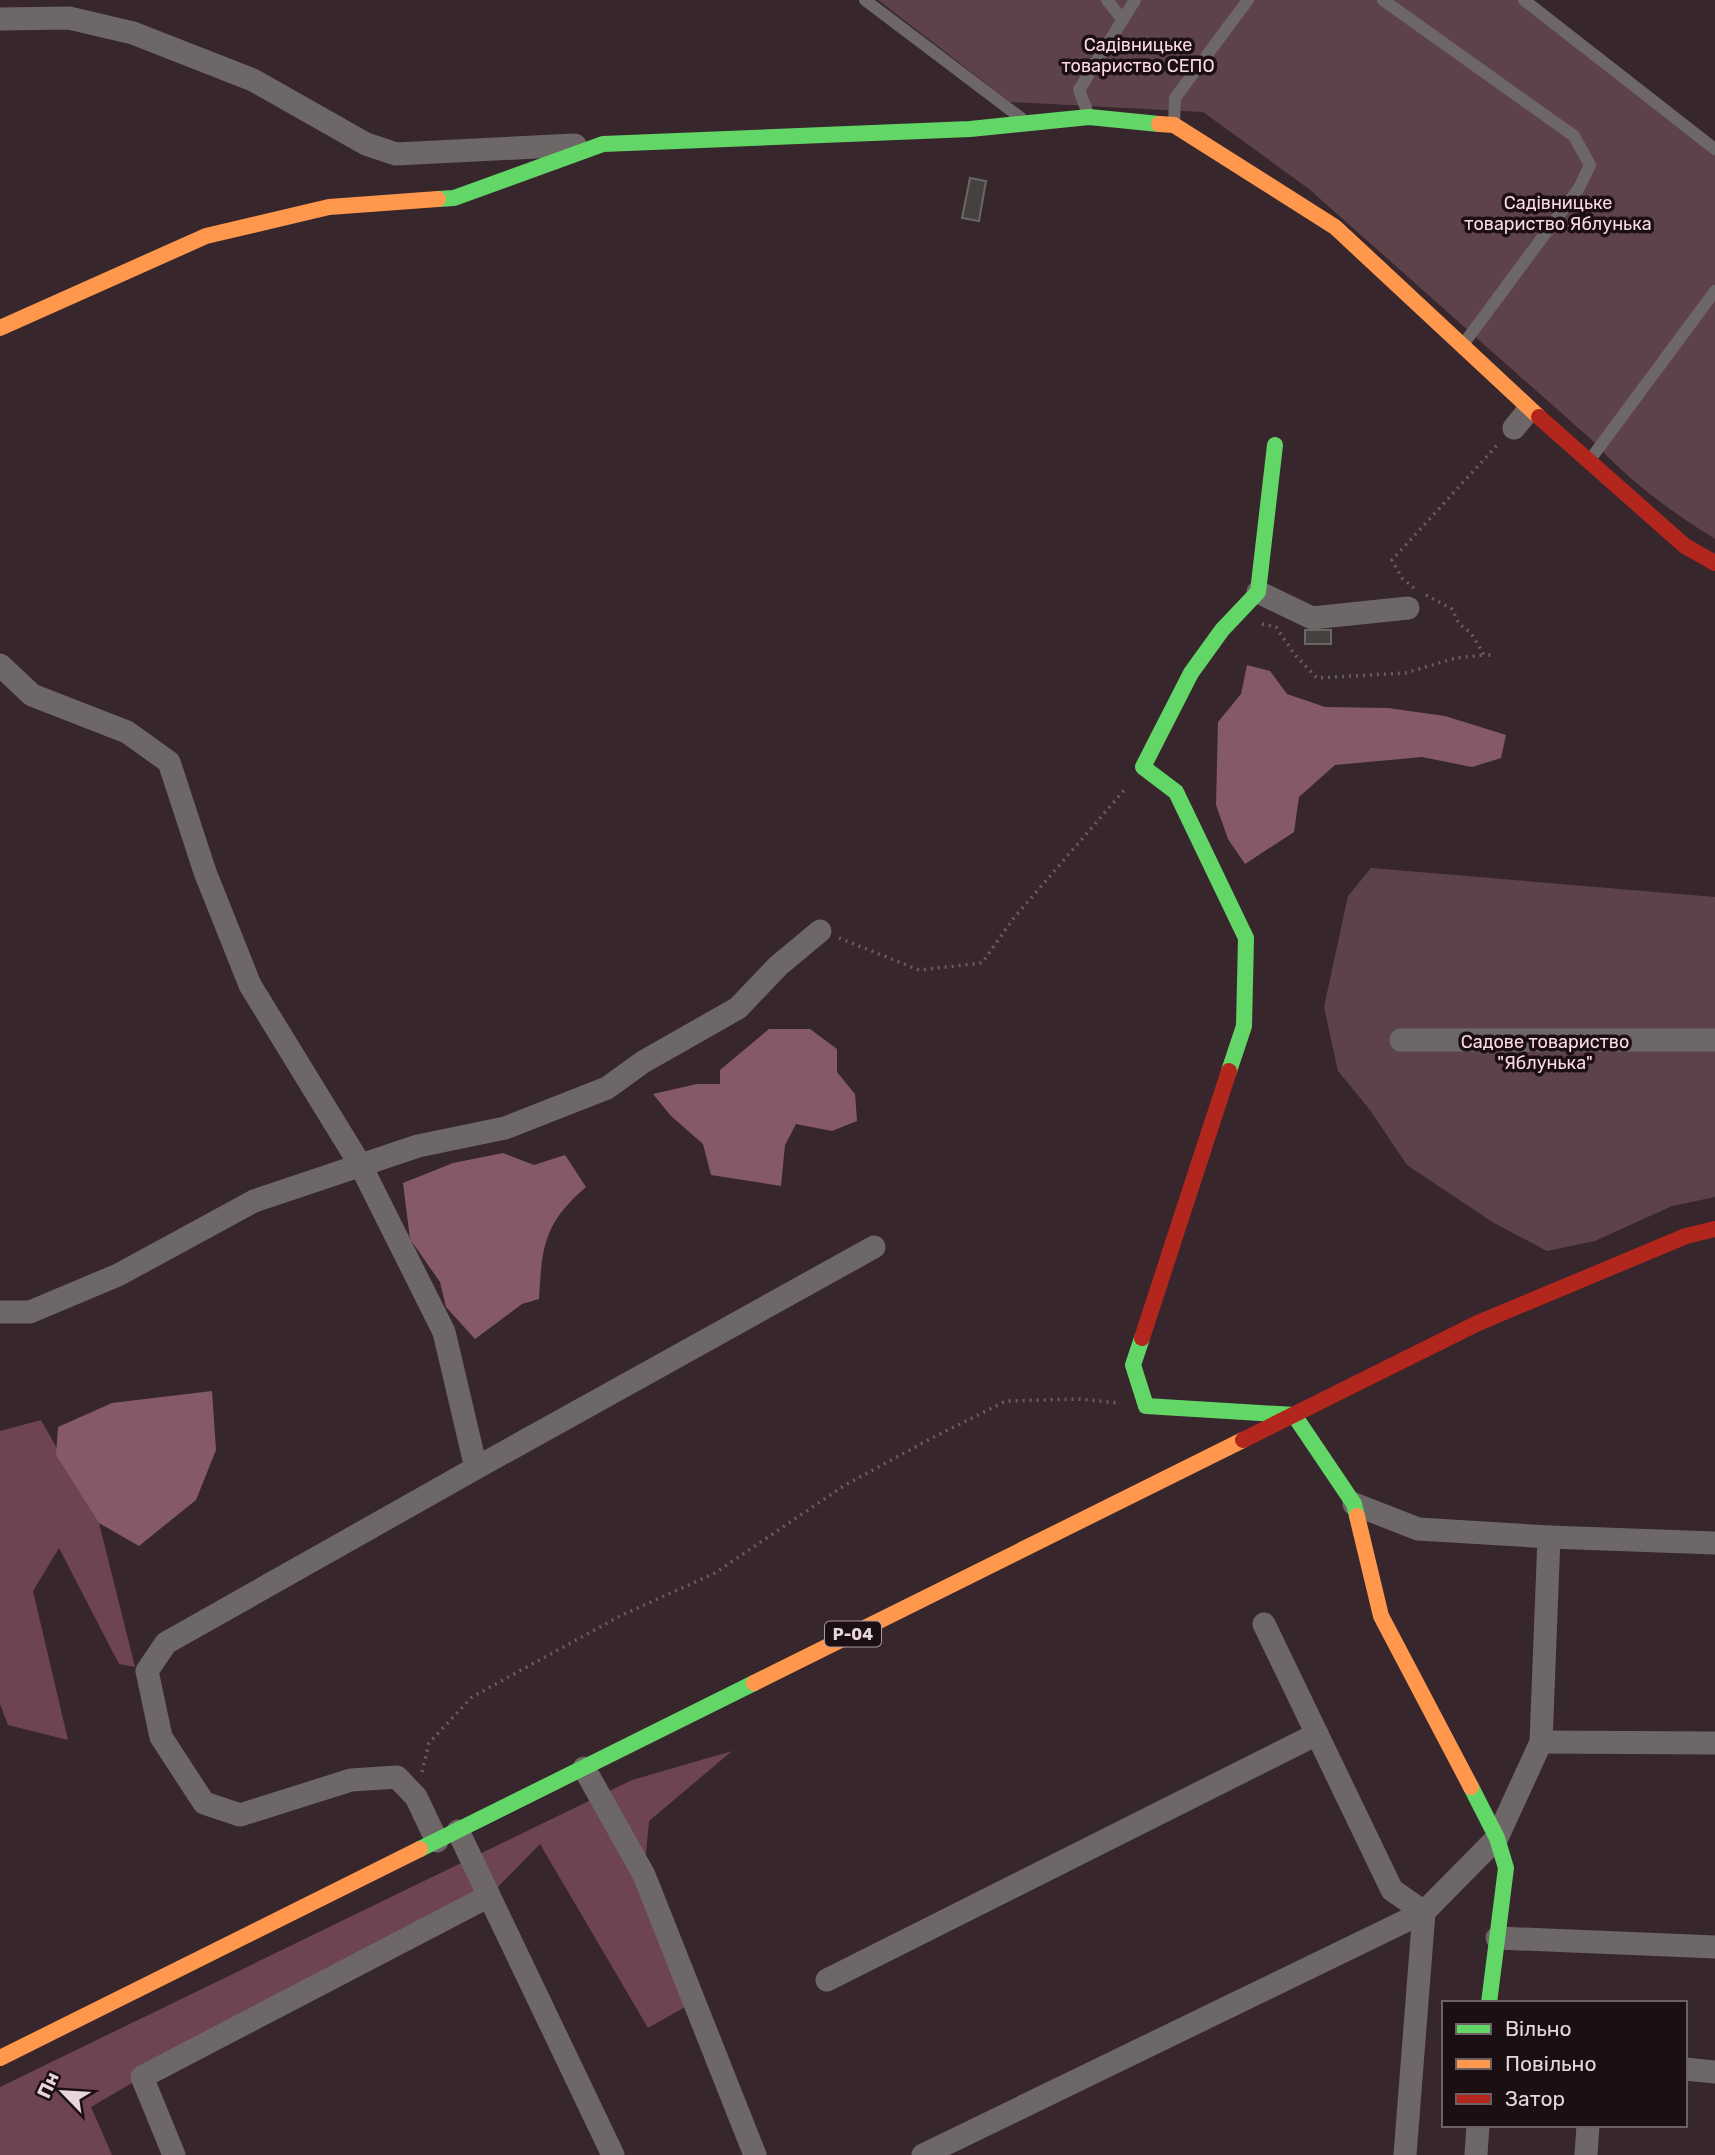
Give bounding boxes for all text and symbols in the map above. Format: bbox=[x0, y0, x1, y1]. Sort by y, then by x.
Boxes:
park label: Садівницьке товариство СЕПО bbox=[1061, 34, 1215, 77]
park label: Садівницьке товариство Яблунька bbox=[1464, 192, 1652, 235]
park label: Садове товариство "Яблунька" bbox=[1461, 1031, 1629, 1074]
road number: Р-04 bbox=[825, 1622, 881, 1646]
legend bbox=[1442, 2001, 1687, 2127]
text: Вільно bbox=[1505, 2016, 1572, 2041]
text: Повільно bbox=[1505, 2051, 1596, 2076]
north arrow bbox=[28, 2057, 98, 2127]
text: Пн bbox=[32, 2068, 64, 2102]
text: Затор bbox=[1505, 2086, 1565, 2111]

